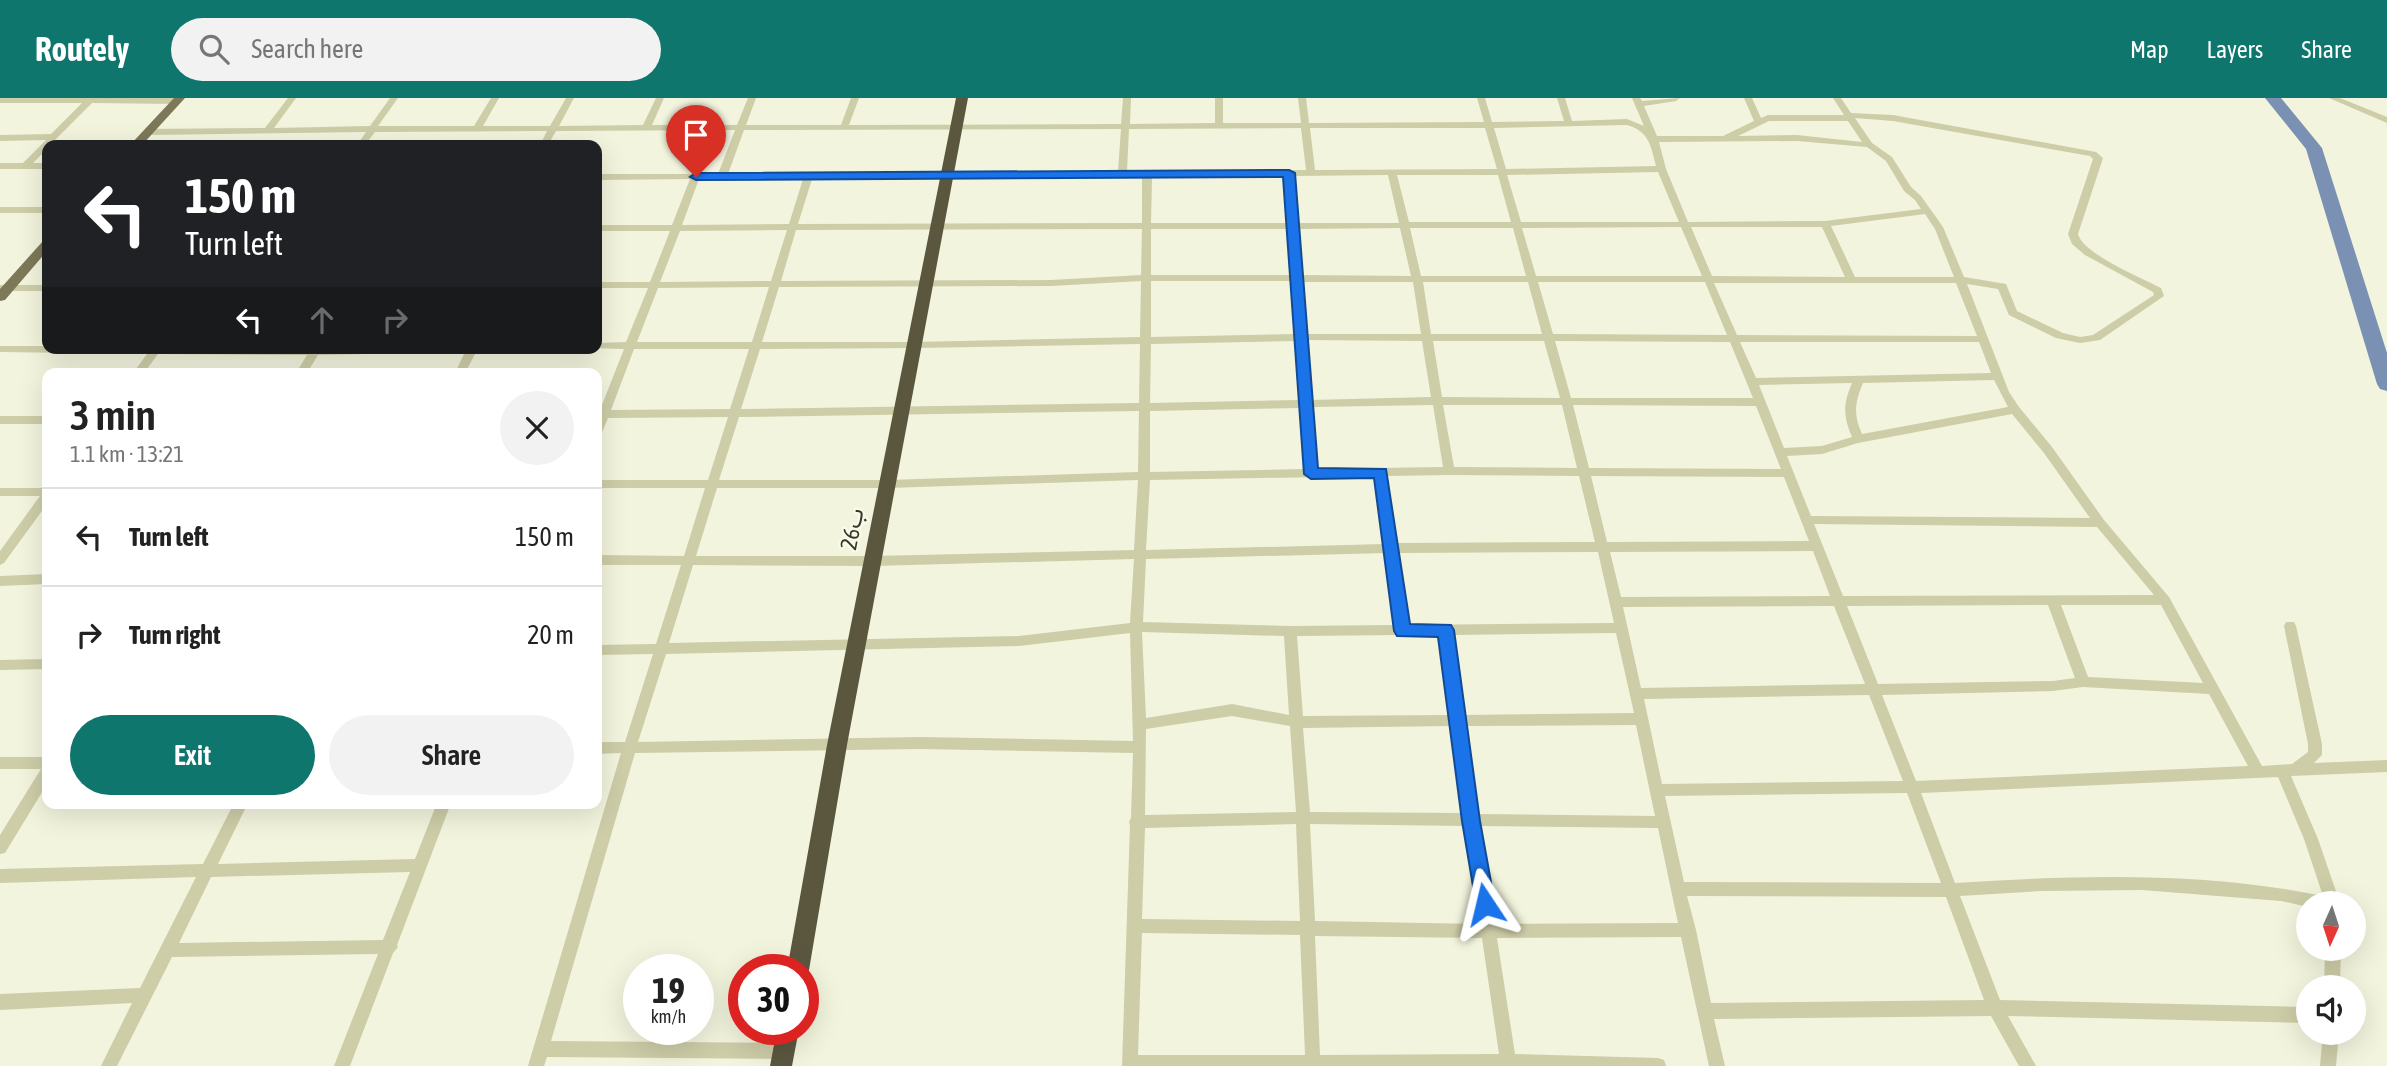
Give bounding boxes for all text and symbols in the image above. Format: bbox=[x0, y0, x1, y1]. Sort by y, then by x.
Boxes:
search box bbox=[171, 18, 661, 81]
text: Routely bbox=[35, 30, 129, 68]
icon: search bbox=[195, 30, 233, 68]
text: Search here bbox=[251, 34, 363, 64]
text: Map bbox=[2130, 36, 2169, 63]
text: Layers bbox=[2207, 36, 2263, 63]
text: Share bbox=[2301, 36, 2352, 63]
pin bbox=[666, 105, 726, 177]
icon: arrive bbox=[677, 116, 715, 154]
text: 150 m bbox=[185, 167, 296, 223]
icon: left bbox=[70, 168, 161, 259]
text: Turn left bbox=[185, 225, 283, 262]
icon: left bbox=[230, 301, 268, 339]
icon: ahead bbox=[303, 301, 341, 339]
icon: right bbox=[376, 301, 414, 339]
text: 3 min bbox=[70, 391, 156, 439]
button: close bbox=[500, 391, 574, 465]
text: 1.1 km · 13:21 bbox=[70, 441, 184, 467]
street label: 26ب bbox=[835, 506, 869, 552]
icon: left bbox=[70, 518, 108, 556]
text: Turn left bbox=[129, 522, 209, 552]
text: 150 m bbox=[515, 522, 574, 552]
icon: right bbox=[70, 616, 108, 654]
text: Turn right bbox=[129, 620, 220, 650]
text: 20 m bbox=[527, 620, 574, 650]
button: Exit bbox=[70, 715, 315, 795]
button: Share bbox=[329, 715, 574, 795]
position arrow bbox=[1448, 867, 1522, 941]
north arrow bbox=[2296, 891, 2366, 961]
map controls bbox=[2296, 891, 2366, 1045]
speed limit sign: 30 bbox=[728, 954, 819, 1045]
text: 19 bbox=[652, 970, 685, 1010]
button: sound bbox=[2296, 975, 2366, 1045]
text: km/h bbox=[651, 1006, 686, 1027]

